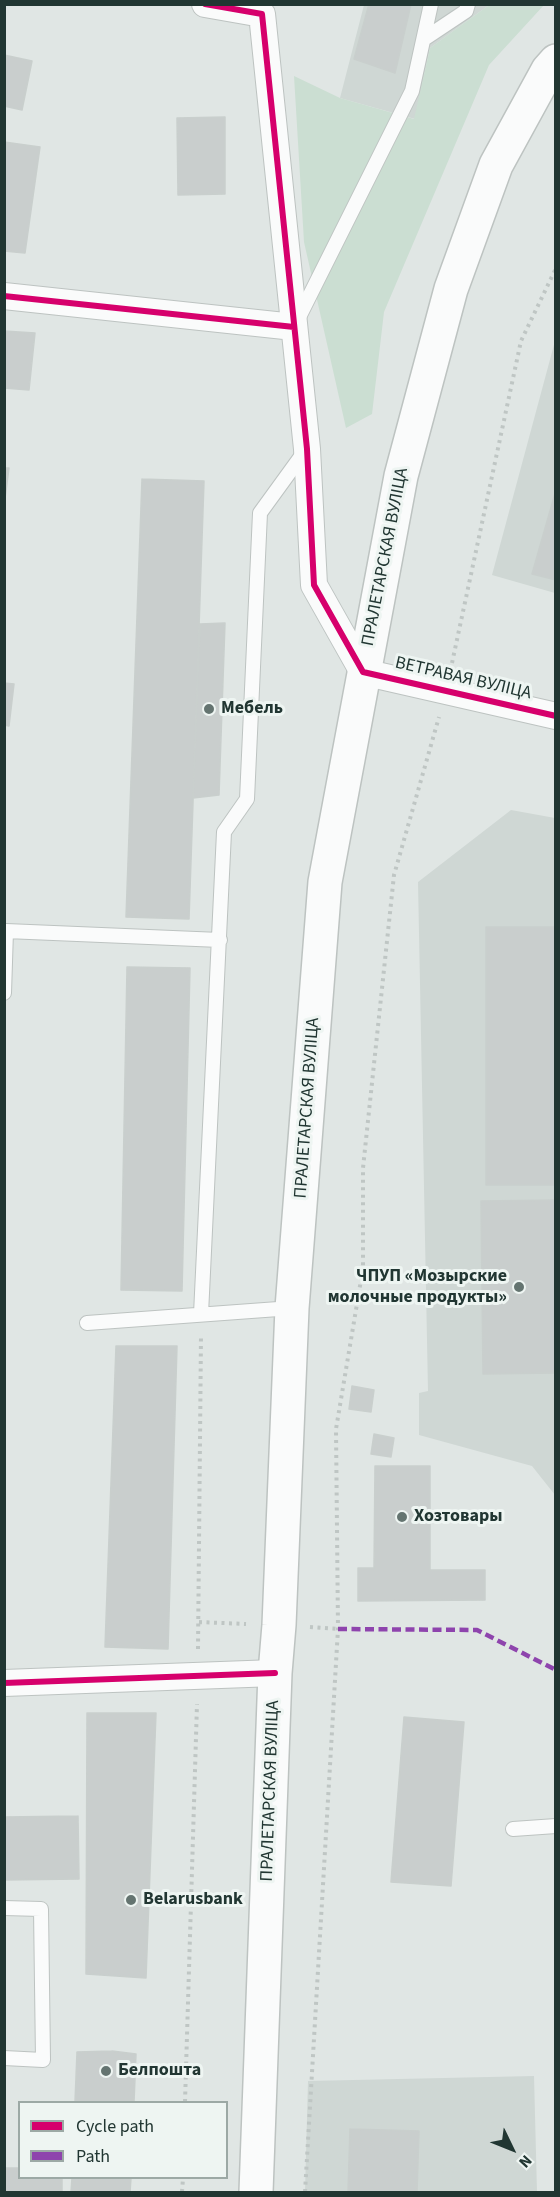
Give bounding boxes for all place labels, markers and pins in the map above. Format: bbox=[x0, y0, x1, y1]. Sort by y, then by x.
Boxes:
place label: Мебель bbox=[221, 698, 283, 720]
marker: Мебель bbox=[202, 702, 216, 716]
place label: ЧПУП «Мозырские молочные продукты» bbox=[328, 1266, 507, 1308]
marker: ЧПУП «Мозырские молочные продукты» bbox=[512, 1280, 526, 1294]
place label: Хозтовары bbox=[414, 1506, 503, 1528]
marker: Хозтовары bbox=[395, 1510, 409, 1524]
place label: Belarusbank bbox=[143, 1889, 243, 1911]
marker: Belarusbank bbox=[124, 1893, 138, 1907]
place label: Белпошта bbox=[118, 2060, 201, 2082]
marker: Белпошта bbox=[99, 2064, 113, 2078]

